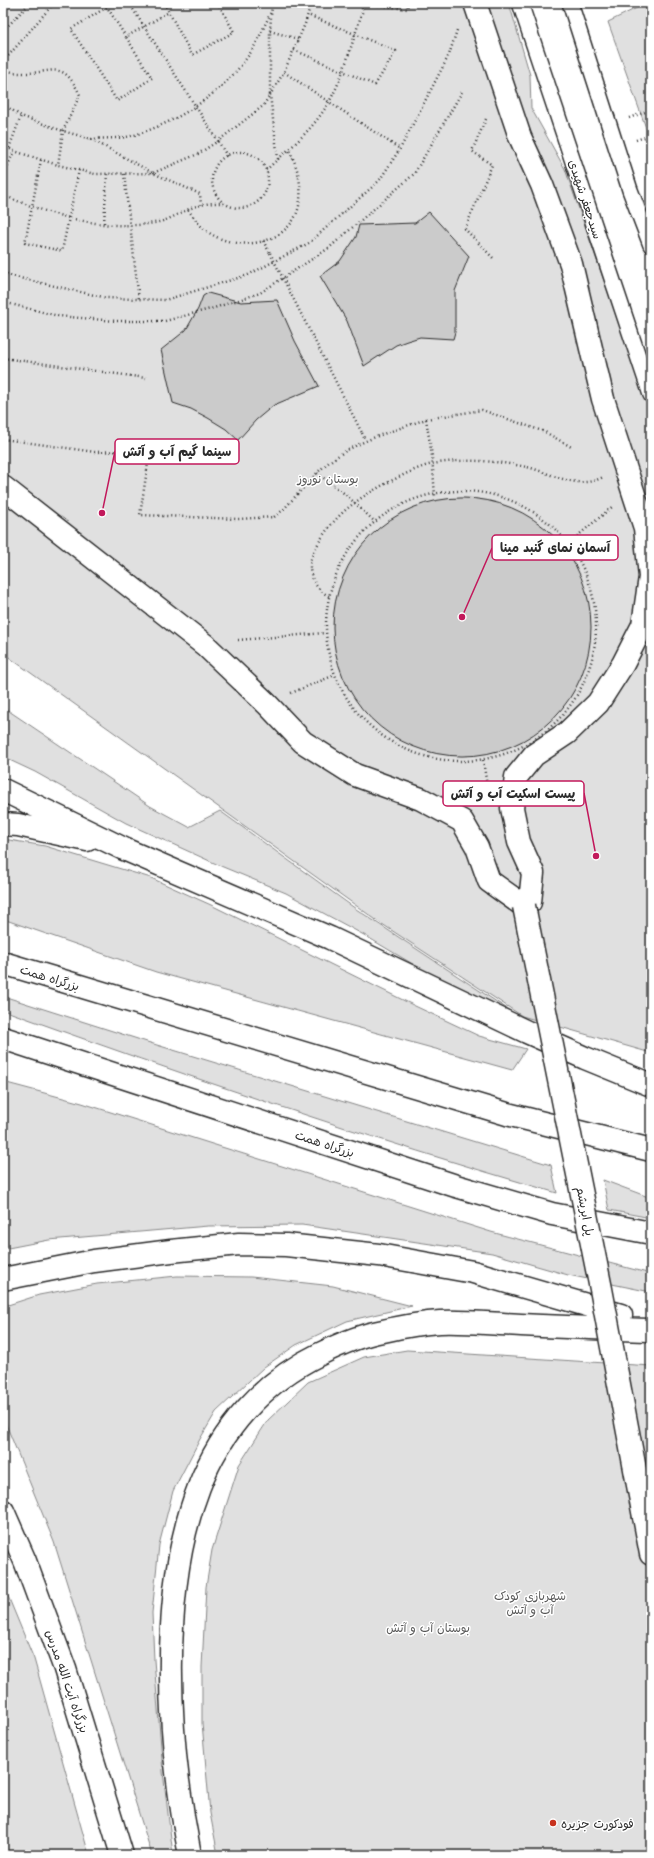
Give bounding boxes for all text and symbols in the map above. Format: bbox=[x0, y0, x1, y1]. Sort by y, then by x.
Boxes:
street label: سیدجعفر شهیدی bbox=[565, 157, 607, 241]
callout: سینما گیم آب و آتش bbox=[115, 439, 239, 464]
text: سینما گیم آب و آتش bbox=[123, 441, 232, 462]
park label: بوستان نوروز bbox=[297, 469, 358, 487]
callout: آسمان نمای گنبد مینا bbox=[492, 535, 618, 560]
text: آسمان نمای گنبد مینا bbox=[500, 537, 611, 556]
callout: پیست اسکیت آب و آتش bbox=[443, 781, 584, 806]
text: پیست اسکیت آب و آتش bbox=[451, 783, 576, 802]
street label: بزرگراه همت bbox=[18, 959, 82, 995]
street label: بزرگراه همت bbox=[293, 1125, 357, 1161]
street label: پل ابریشم bbox=[571, 1185, 600, 1237]
park label: شهربازی کودک آب و آتش bbox=[494, 1586, 566, 1618]
park label: بوستان آب و آتش bbox=[386, 1618, 470, 1636]
street label: بزرگراه آیت الله مدرس bbox=[42, 1627, 94, 1735]
place label: فودکورت جزیره bbox=[561, 1814, 634, 1832]
marker: فودکورت جزیره bbox=[548, 1818, 558, 1828]

